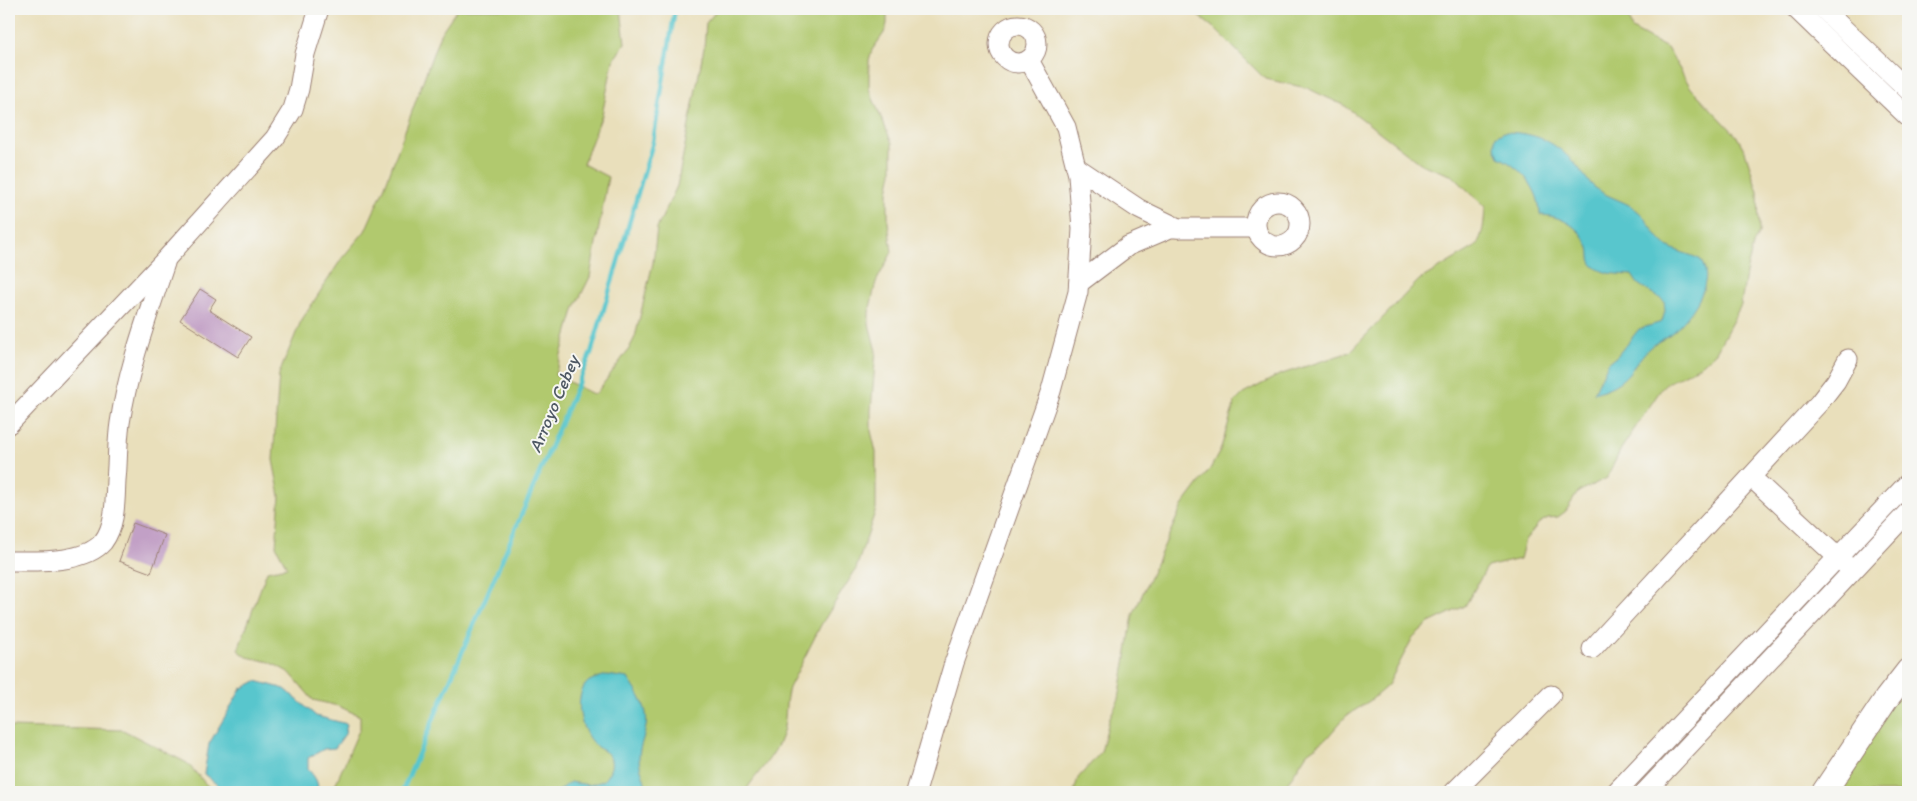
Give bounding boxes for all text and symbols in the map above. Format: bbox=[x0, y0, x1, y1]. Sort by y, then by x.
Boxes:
water label: Arroyo Cebey bbox=[524, 350, 585, 456]

